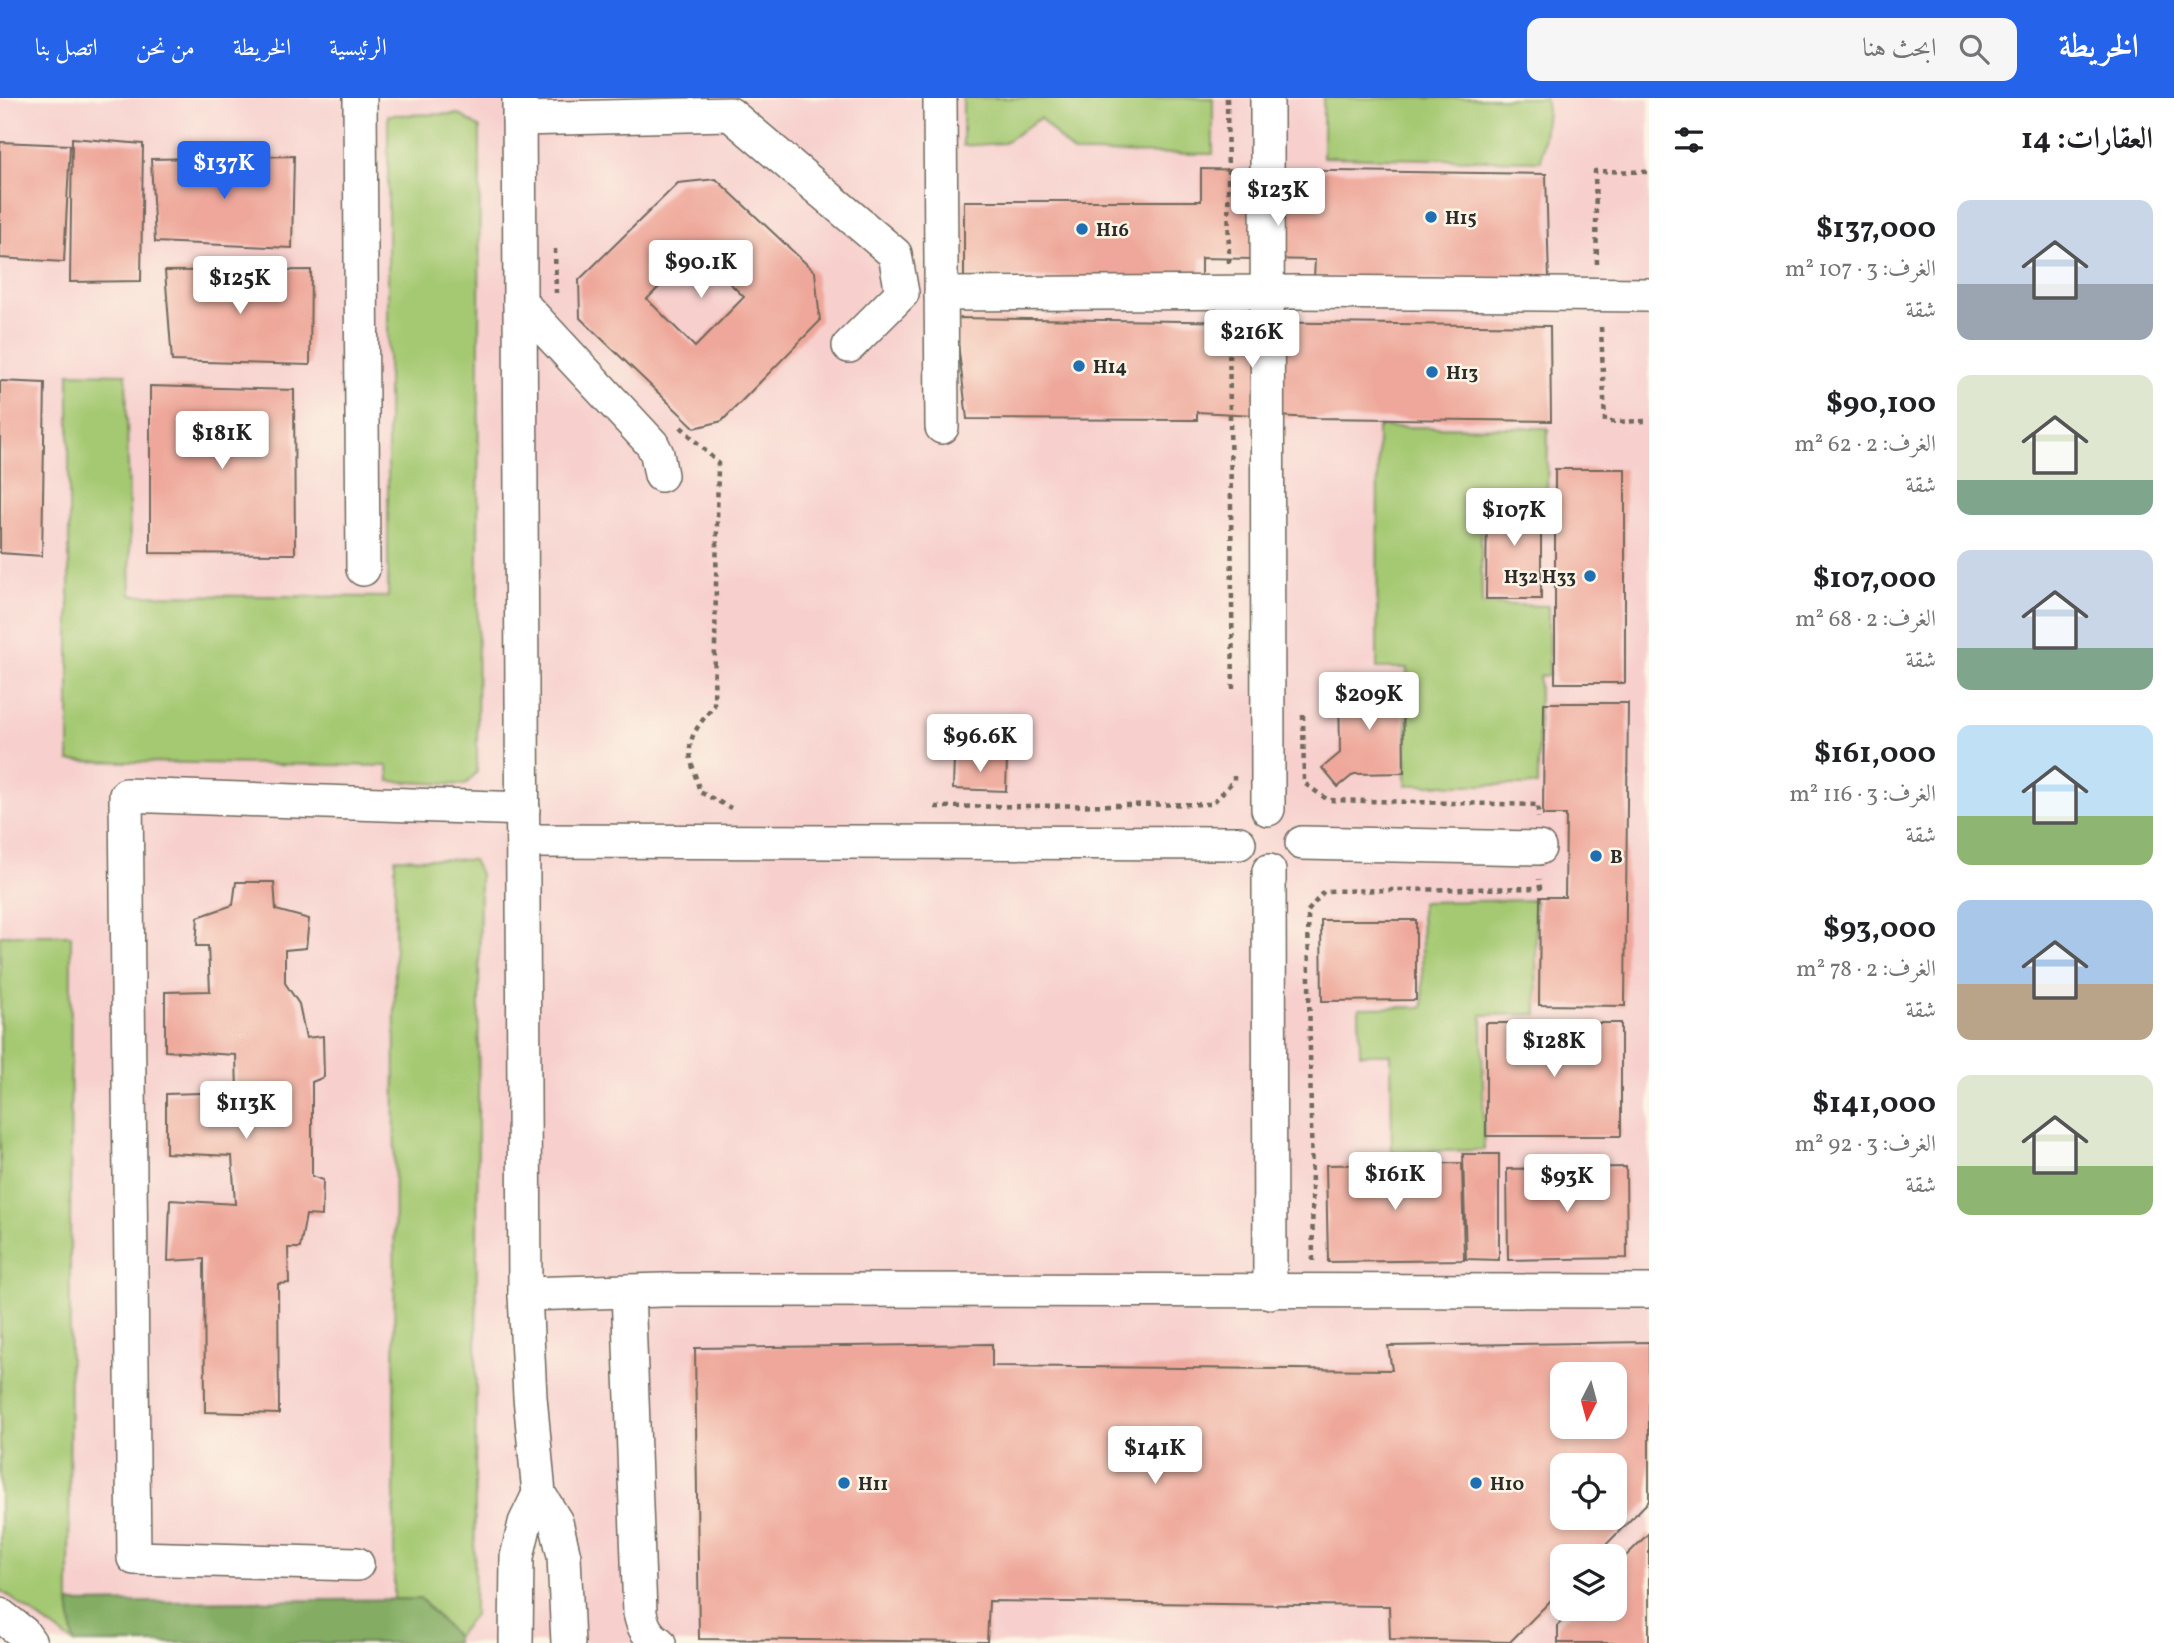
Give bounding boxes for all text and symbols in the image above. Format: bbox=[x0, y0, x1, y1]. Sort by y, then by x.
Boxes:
search box bbox=[1527, 18, 2017, 81]
text: الخريطة bbox=[2059, 26, 2139, 72]
icon: search bbox=[1955, 30, 1993, 68]
text: ابحث هنا bbox=[1862, 31, 1937, 67]
text: اتصل بنا bbox=[35, 32, 98, 66]
text: من نحن bbox=[136, 32, 195, 66]
text: الخريطة bbox=[233, 32, 291, 66]
text: الرئيسية bbox=[329, 32, 387, 66]
text: العقارات: 14 bbox=[2021, 119, 2153, 161]
icon: filters bbox=[1670, 121, 1708, 159]
pin: $137K bbox=[175, 141, 273, 201]
text: $137K bbox=[193, 148, 255, 180]
pin: $123K bbox=[1229, 169, 1327, 228]
text: $123K bbox=[1247, 175, 1309, 207]
place label: H15 bbox=[1445, 206, 1477, 232]
text: $137,000 bbox=[1816, 208, 1936, 250]
marker: H15 bbox=[1423, 209, 1439, 225]
place label: H16 bbox=[1096, 218, 1129, 244]
marker: H16 bbox=[1074, 221, 1090, 237]
icon: home bbox=[2013, 228, 2097, 312]
pin: $90.1K bbox=[644, 240, 758, 300]
text: $90.1K bbox=[665, 247, 737, 279]
text: الغرف: 3 · 107 m² bbox=[1785, 254, 1936, 286]
pin: $125K bbox=[191, 256, 289, 316]
text: $125K bbox=[209, 263, 271, 295]
text: شقة bbox=[1906, 295, 1936, 327]
pin: $216K bbox=[1203, 310, 1301, 370]
text: $216K bbox=[1220, 317, 1284, 349]
place label: H14 bbox=[1093, 355, 1127, 381]
marker: H14 bbox=[1071, 358, 1087, 374]
place label: H13 bbox=[1446, 361, 1478, 387]
marker: H13 bbox=[1424, 364, 1440, 380]
text: $90,100 bbox=[1826, 383, 1936, 425]
icon: home bbox=[2013, 403, 2097, 487]
pin: $181K bbox=[173, 412, 271, 471]
text: $181K bbox=[192, 418, 252, 450]
text: الغرف: 2 · 62 m² bbox=[1794, 429, 1936, 461]
text: شقة bbox=[1906, 470, 1936, 502]
pin: $107K bbox=[1465, 489, 1563, 548]
text: $107K bbox=[1482, 495, 1546, 527]
text: $107,000 bbox=[1813, 558, 1936, 600]
place label: H32 H33 bbox=[1504, 565, 1576, 591]
marker: H32 H33 bbox=[1582, 568, 1598, 584]
icon: home bbox=[2013, 578, 2097, 662]
text: الغرف: 2 · 68 m² bbox=[1795, 604, 1936, 636]
text: شقة bbox=[1906, 645, 1936, 677]
pin: $209K bbox=[1320, 672, 1418, 732]
text: $209K bbox=[1335, 679, 1403, 711]
pin: $96.6K bbox=[923, 714, 1037, 774]
text: $96.6K bbox=[943, 721, 1017, 753]
text: $161,000 bbox=[1814, 733, 1936, 775]
icon: home bbox=[2013, 753, 2097, 837]
text: الغرف: 3 · 116 m² bbox=[1790, 779, 1936, 811]
text: شقة bbox=[1906, 820, 1936, 852]
place label: B bbox=[1610, 845, 1623, 871]
marker: B bbox=[1588, 848, 1604, 864]
text: $93,000 bbox=[1823, 908, 1936, 950]
icon: home bbox=[2013, 928, 2097, 1012]
text: الغرف: 2 · 78 m² bbox=[1796, 954, 1936, 986]
text: شقة bbox=[1906, 995, 1936, 1027]
pin: $128K bbox=[1505, 1020, 1603, 1079]
text: $128K bbox=[1522, 1026, 1586, 1058]
pin: $113K bbox=[197, 1082, 295, 1141]
text: $141,000 bbox=[1812, 1083, 1936, 1125]
text: $113K bbox=[216, 1088, 276, 1120]
icon: home bbox=[2013, 1103, 2097, 1187]
text: الغرف: 3 · 92 m² bbox=[1795, 1129, 1936, 1161]
pin: $161K bbox=[1346, 1152, 1444, 1212]
pin: $93K bbox=[1526, 1154, 1608, 1214]
text: $161K bbox=[1365, 1159, 1425, 1191]
text: $93K bbox=[1540, 1161, 1594, 1193]
text: شقة bbox=[1906, 1170, 1936, 1202]
north arrow bbox=[1550, 1362, 1628, 1438]
map controls bbox=[1550, 1362, 1627, 1621]
pin: $141K bbox=[1106, 1426, 1204, 1486]
text: $141K bbox=[1124, 1433, 1186, 1465]
button: locate bbox=[1550, 1453, 1627, 1530]
place label: H11 bbox=[858, 1472, 888, 1498]
place label: H10 bbox=[1490, 1472, 1524, 1498]
marker: H11 bbox=[836, 1475, 852, 1491]
marker: H10 bbox=[1468, 1475, 1484, 1491]
button: layers bbox=[1550, 1544, 1627, 1621]

